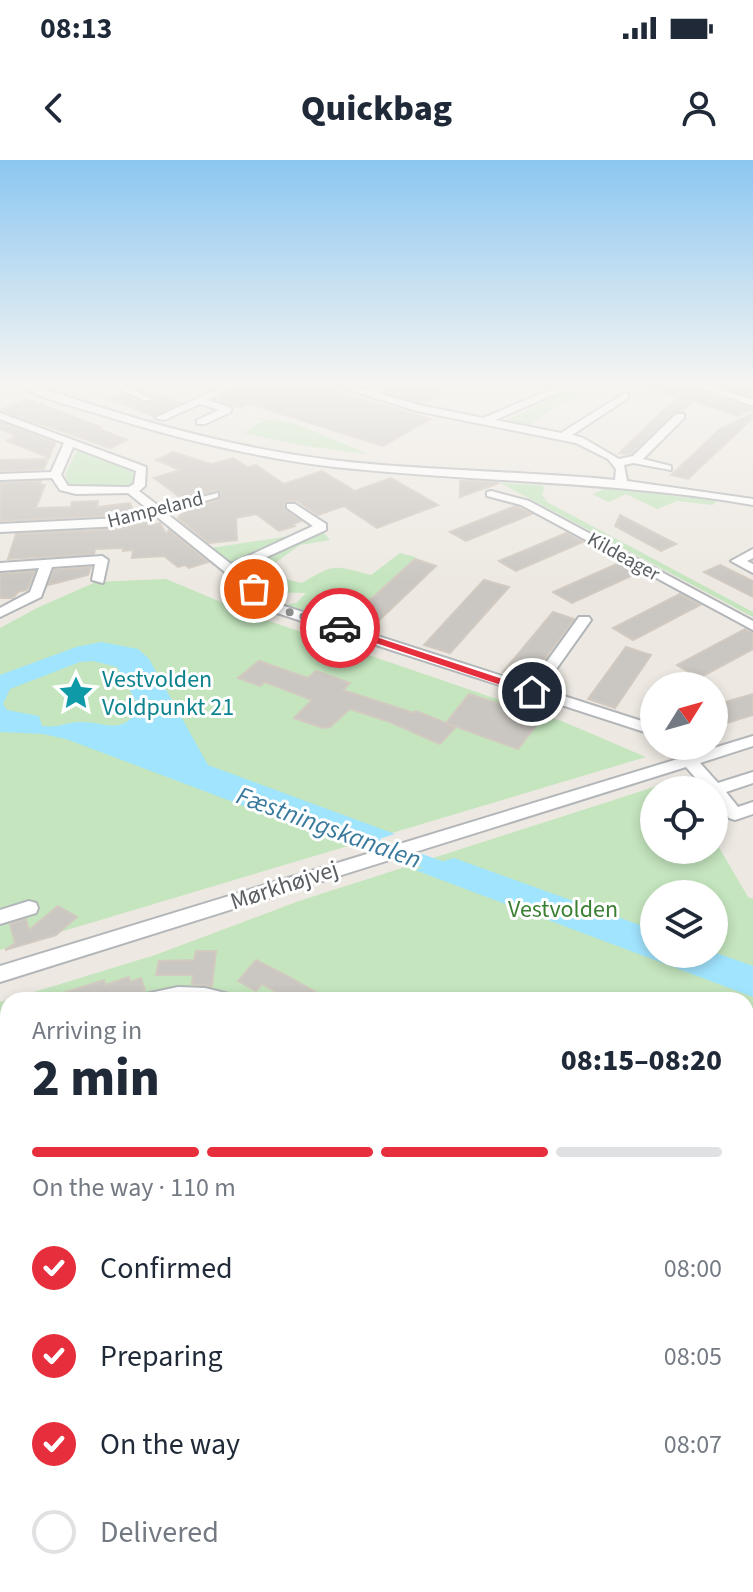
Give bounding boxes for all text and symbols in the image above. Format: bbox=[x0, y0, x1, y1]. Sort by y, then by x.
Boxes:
text: 08:13 bbox=[40, 7, 112, 50]
text: Quickbag bbox=[301, 83, 452, 134]
icon: back bbox=[32, 86, 76, 130]
icon: person bbox=[677, 86, 721, 130]
street label: Hampeland bbox=[104, 485, 206, 535]
street label: Kildeager bbox=[582, 525, 665, 588]
pin bbox=[220, 555, 288, 623]
icon: bag bbox=[232, 567, 276, 611]
courier bbox=[300, 588, 380, 668]
icon: car bbox=[318, 606, 362, 650]
pin bbox=[498, 658, 566, 726]
place label: Vestvolden Voldpunkt 21 bbox=[102, 662, 234, 725]
icon: home bbox=[510, 670, 554, 714]
north arrow bbox=[640, 672, 728, 760]
map controls bbox=[640, 672, 728, 968]
place icon: Vestvolden Voldpunkt 21 bbox=[57, 674, 95, 712]
button: locate bbox=[640, 776, 728, 864]
water label: Fæstningskanalen bbox=[231, 777, 426, 878]
street label: Mørkhøjvej bbox=[226, 852, 343, 919]
button: layers bbox=[640, 880, 728, 968]
park label: Vestvolden bbox=[508, 892, 618, 927]
text: Arriving in bbox=[32, 1012, 142, 1049]
text: 08:15–08:20 bbox=[561, 1039, 722, 1082]
text: 2 min bbox=[32, 1042, 160, 1116]
text: On the way · 110 m bbox=[32, 1169, 236, 1206]
icon: check bbox=[32, 1246, 76, 1290]
text: Confirmed bbox=[100, 1247, 233, 1290]
text: 08:00 bbox=[664, 1250, 722, 1287]
icon: check bbox=[32, 1334, 76, 1378]
text: Preparing bbox=[100, 1335, 223, 1378]
text: 08:05 bbox=[664, 1338, 722, 1375]
icon: check bbox=[32, 1422, 76, 1466]
text: On the way bbox=[100, 1423, 240, 1466]
text: 08:07 bbox=[664, 1426, 722, 1463]
text: Delivered bbox=[100, 1511, 219, 1554]

